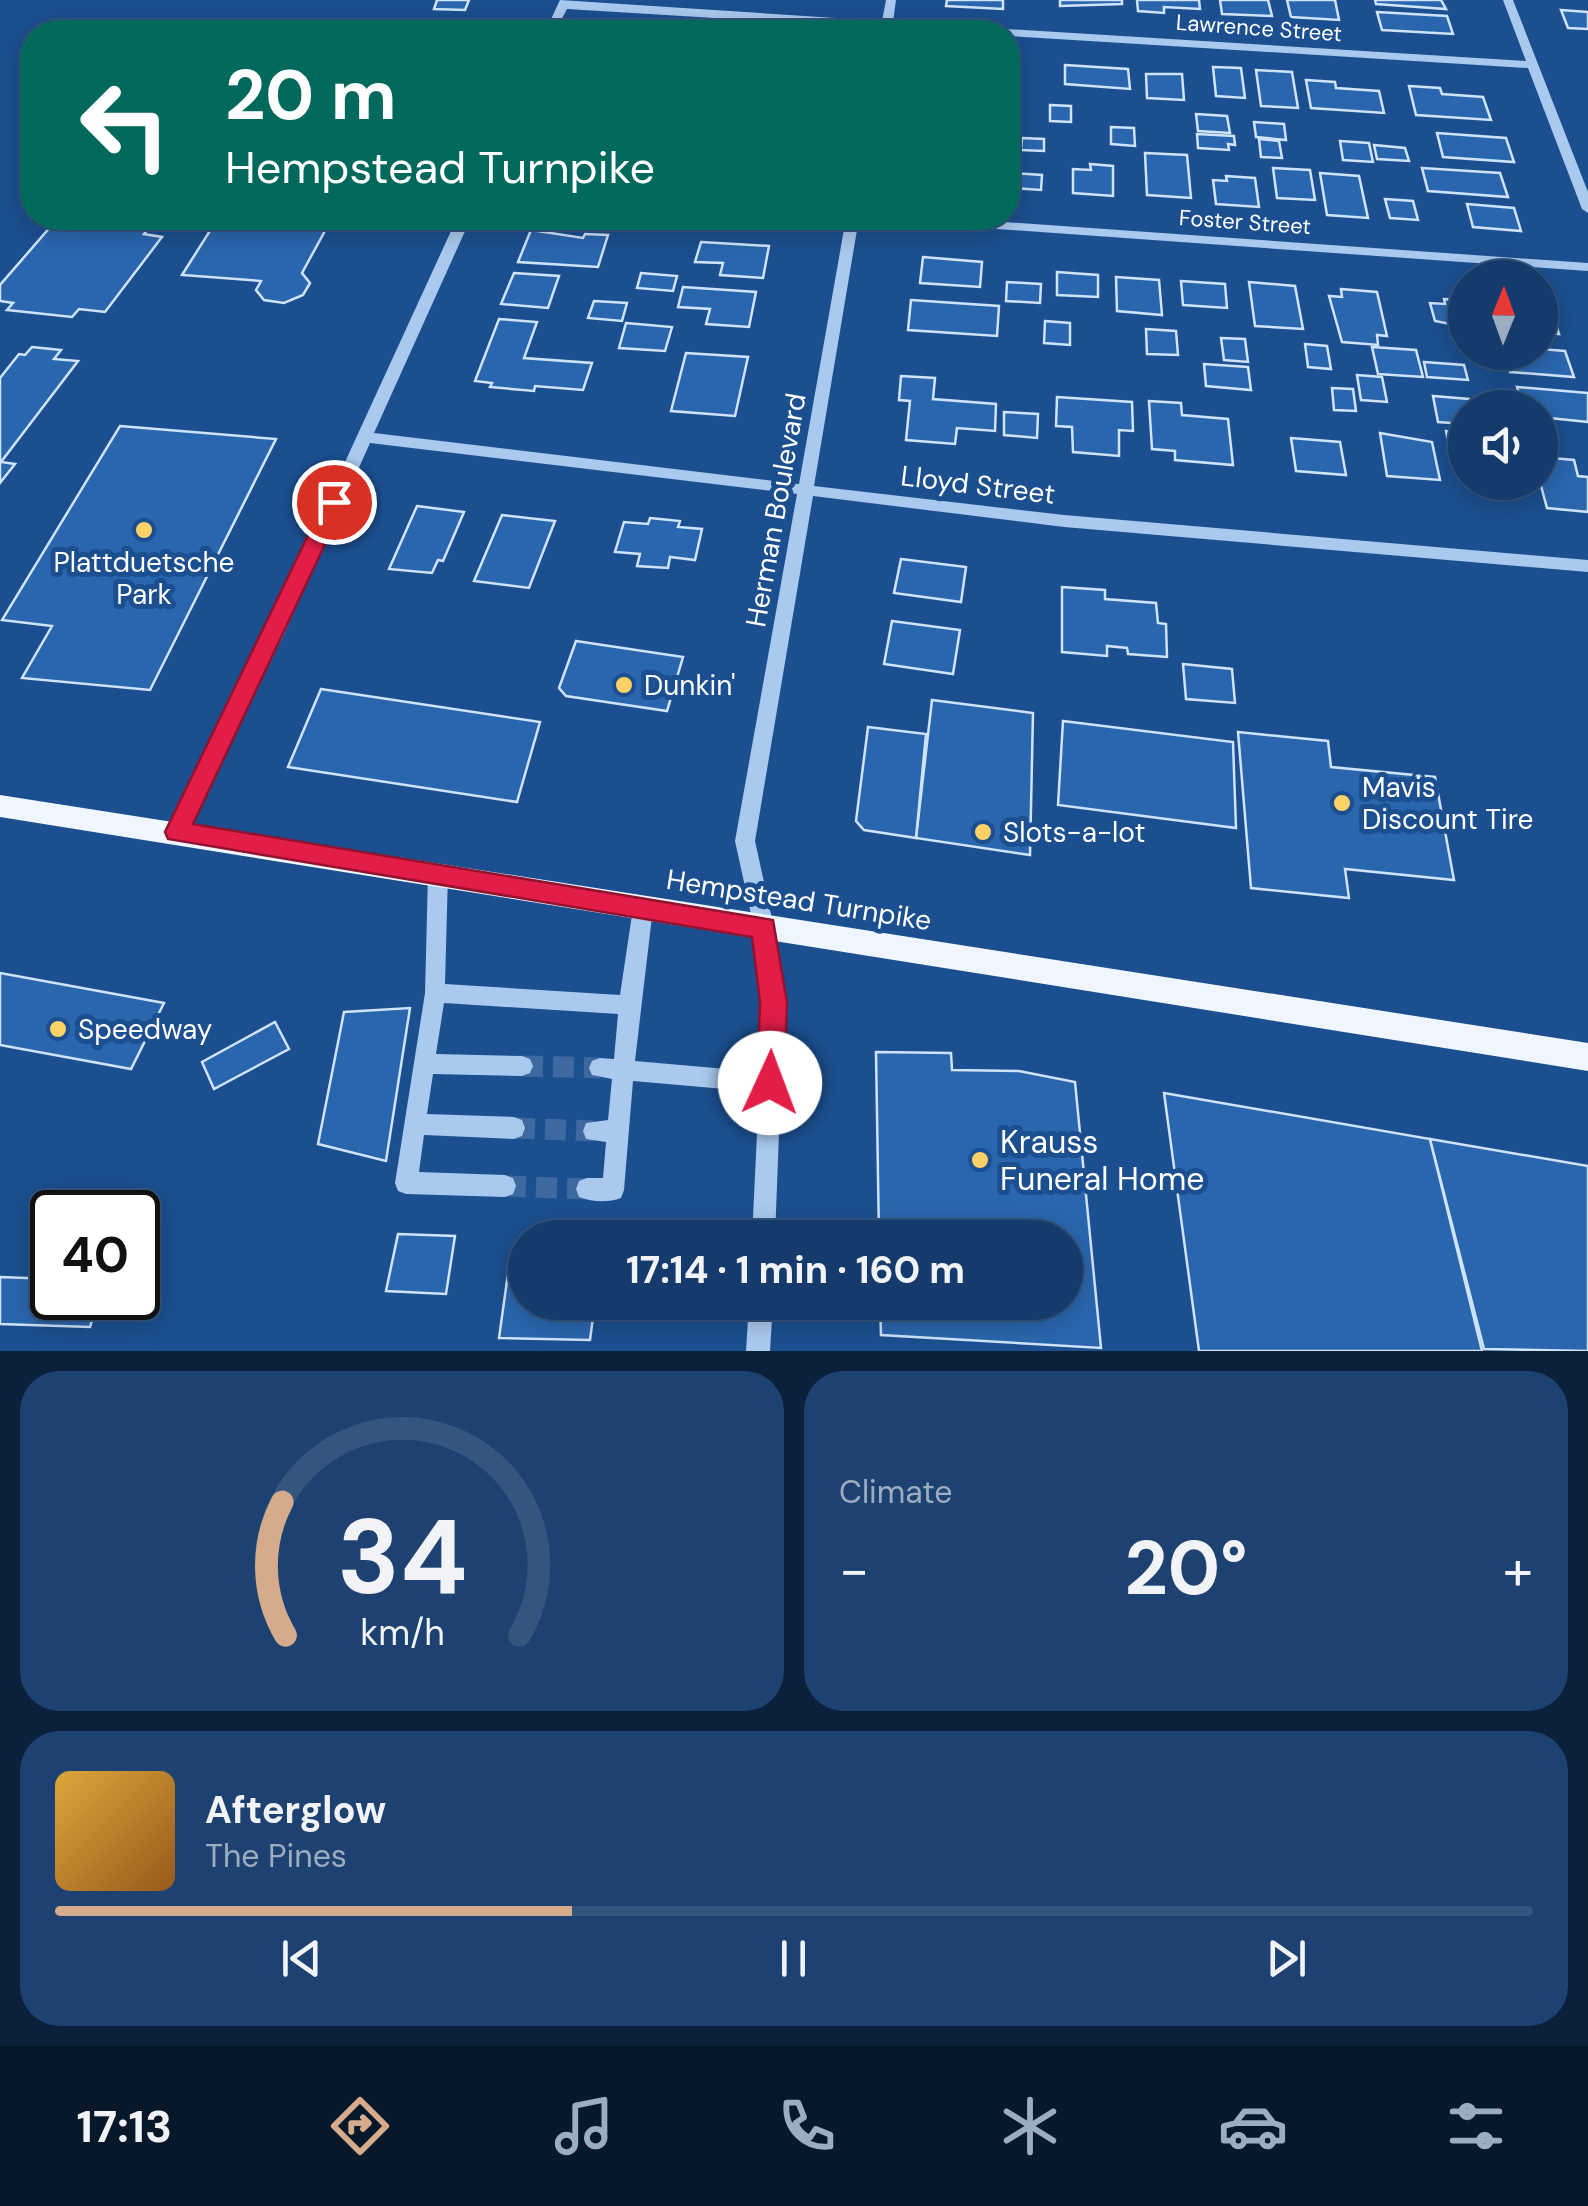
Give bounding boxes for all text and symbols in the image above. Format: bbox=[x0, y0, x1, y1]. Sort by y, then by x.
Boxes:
street label: Lawrence Street bbox=[1175, 8, 1343, 48]
text: 20 m bbox=[225, 50, 397, 141]
icon: left bbox=[60, 60, 190, 190]
text: Hempstead Turnpike bbox=[225, 138, 655, 197]
street label: Foster Street bbox=[1178, 203, 1312, 241]
north arrow bbox=[1448, 260, 1558, 370]
map controls bbox=[1448, 260, 1558, 500]
street label: Herman Boulevard bbox=[737, 390, 815, 630]
button: sound bbox=[1448, 390, 1558, 500]
street label: Lloyd Street bbox=[899, 457, 1057, 513]
pin bbox=[292, 460, 377, 545]
icon: arrive bbox=[307, 475, 362, 530]
marker: Plattduetsche Park bbox=[133, 519, 155, 541]
place label: Plattduetsche Park bbox=[54, 544, 234, 613]
place label: Dunkin' bbox=[644, 667, 735, 704]
marker: Dunkin' bbox=[613, 674, 635, 696]
place label: Mavis Discount Tire bbox=[1362, 769, 1533, 838]
marker: Mavis Discount Tire bbox=[1331, 792, 1353, 814]
place label: Slots-a-lot bbox=[1003, 814, 1145, 851]
marker: Slots-a-lot bbox=[972, 821, 994, 843]
street label: Hempstead Turnpike bbox=[664, 861, 934, 939]
place label: Speedway bbox=[78, 1011, 212, 1048]
marker: Speedway bbox=[47, 1018, 69, 1040]
position arrow bbox=[718, 1031, 822, 1135]
place label: Krauss Funeral Home bbox=[1000, 1121, 1204, 1200]
marker: Krauss Funeral Home bbox=[969, 1149, 991, 1171]
speed limit sign: 40 bbox=[30, 1190, 160, 1320]
text: 17:14 · 1 min · 160 m bbox=[626, 1245, 965, 1295]
text: Climate bbox=[839, 1471, 953, 1513]
text: 34 bbox=[337, 1490, 467, 1625]
text: 20° bbox=[1125, 1520, 1248, 1617]
text: − bbox=[839, 1534, 869, 1606]
text: + bbox=[1503, 1534, 1533, 1606]
text: km/h bbox=[360, 1610, 444, 1656]
text: Afterglow bbox=[205, 1785, 386, 1835]
text: The Pines bbox=[205, 1835, 347, 1877]
icon: previous bbox=[274, 1931, 329, 1986]
icon: pause bbox=[766, 1931, 821, 1986]
icon: next bbox=[1259, 1931, 1314, 1986]
icon: directions bbox=[325, 2091, 395, 2161]
icon: music bbox=[549, 2091, 619, 2161]
icon: phone bbox=[772, 2091, 842, 2161]
icon: climate bbox=[995, 2091, 1065, 2161]
icon: car bbox=[1218, 2091, 1288, 2161]
icon: filters bbox=[1441, 2091, 1511, 2161]
text: 17:13 bbox=[77, 2097, 172, 2156]

